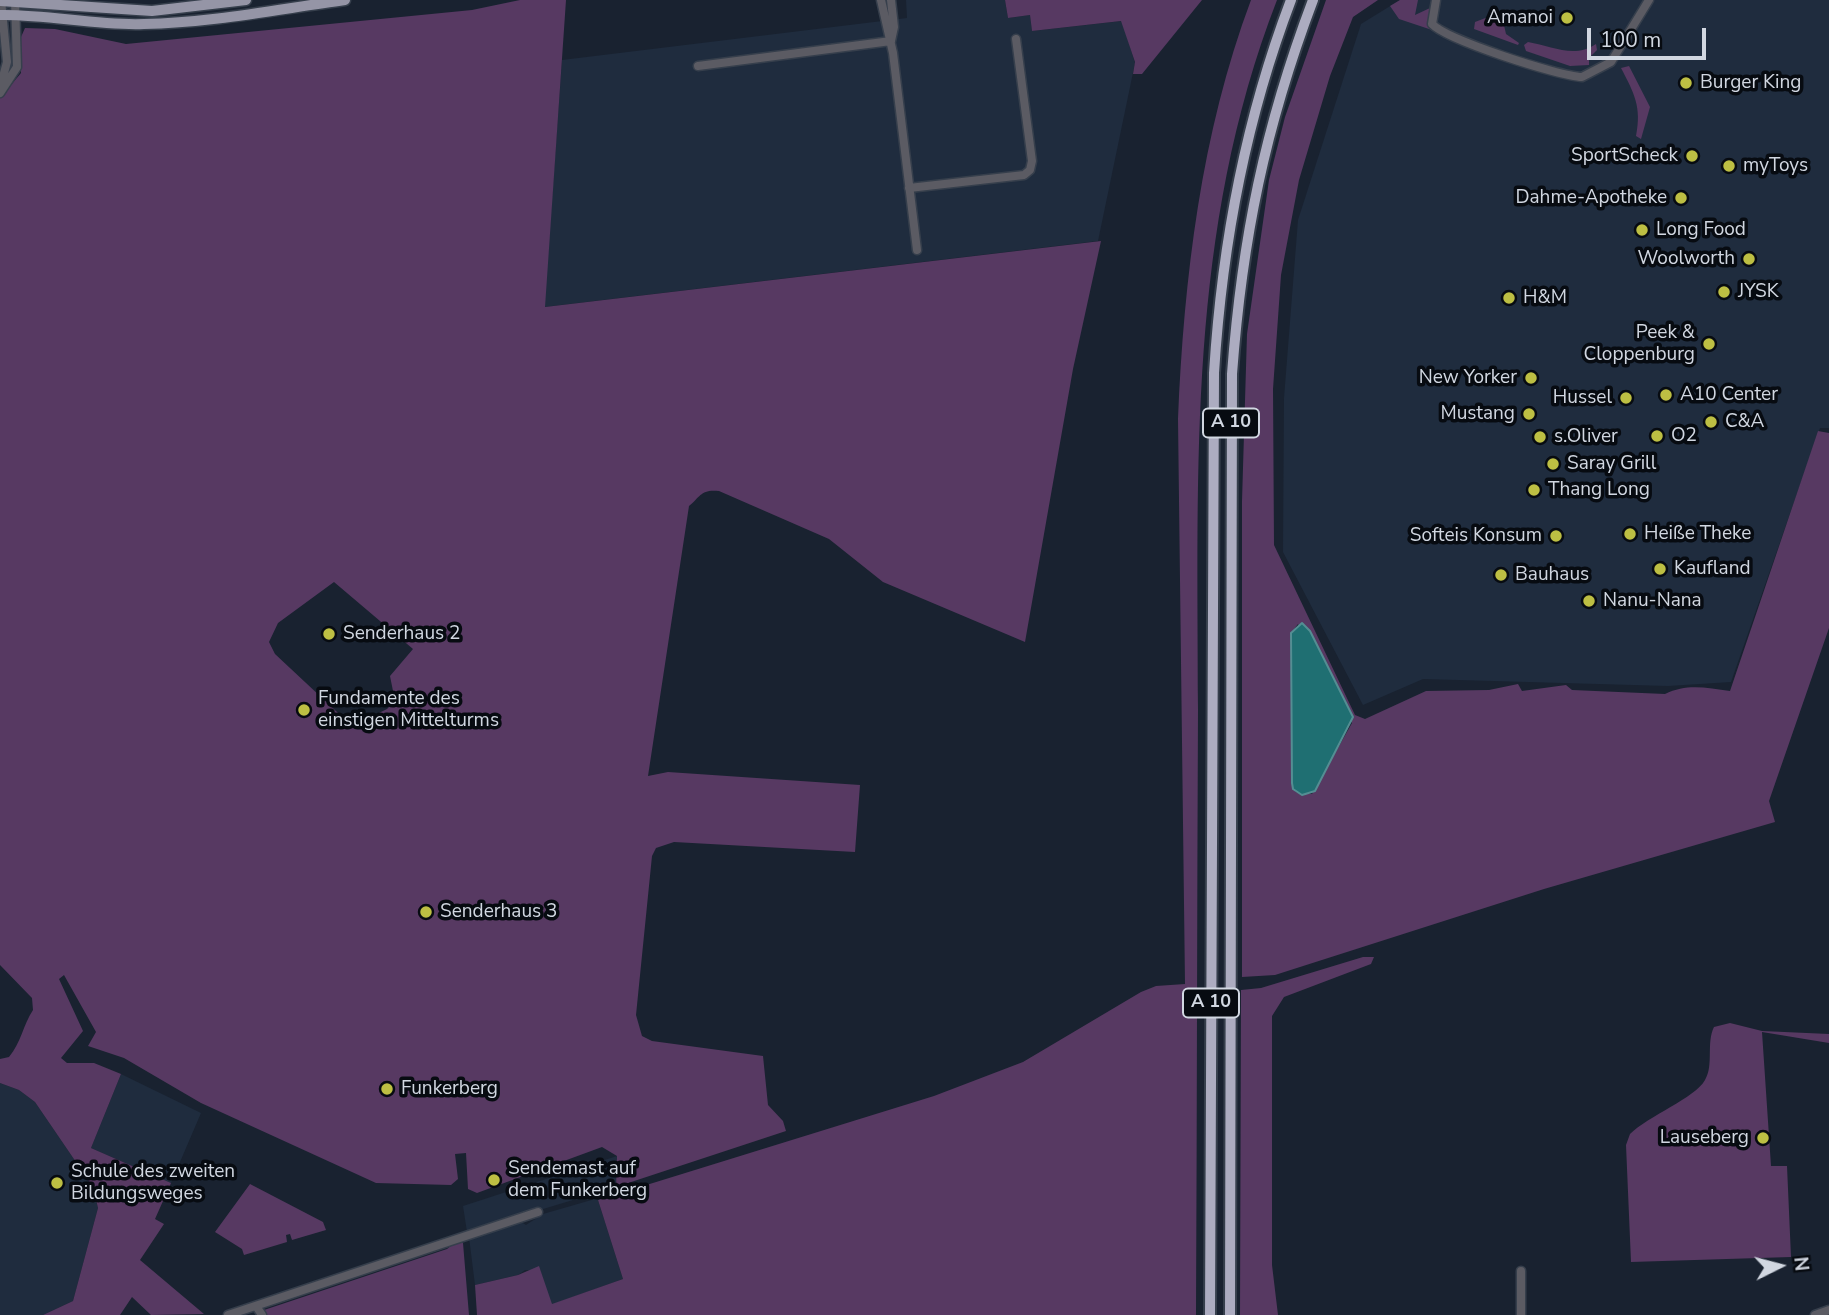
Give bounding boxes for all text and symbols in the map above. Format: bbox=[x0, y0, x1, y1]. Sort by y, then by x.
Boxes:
place label: Amanoi bbox=[1487, 7, 1553, 29]
marker: Amanoi bbox=[1559, 10, 1575, 26]
scale bar bbox=[1591, 14, 1710, 58]
text: 100 m bbox=[1600, 26, 1661, 54]
place label: Burger King bbox=[1700, 72, 1801, 94]
marker: Burger King bbox=[1678, 75, 1694, 91]
place label: SportScheck bbox=[1571, 145, 1678, 167]
marker: SportScheck bbox=[1684, 148, 1700, 164]
place label: myToys bbox=[1743, 155, 1808, 177]
marker: myToys bbox=[1721, 158, 1737, 174]
place label: Dahme-Apotheke bbox=[1515, 187, 1667, 209]
marker: Dahme-Apotheke bbox=[1673, 190, 1689, 206]
place label: Long Food bbox=[1656, 219, 1746, 241]
marker: Long Food bbox=[1634, 222, 1650, 238]
place label: Woolworth bbox=[1638, 248, 1735, 270]
marker: Woolworth bbox=[1741, 251, 1757, 267]
place label: JYSK bbox=[1738, 281, 1779, 303]
marker: JYSK bbox=[1716, 284, 1732, 300]
place label: H&M bbox=[1523, 287, 1567, 309]
marker: H&M bbox=[1501, 290, 1517, 306]
place label: Peek & Cloppenburg bbox=[1584, 322, 1695, 366]
marker: Peek & Cloppenburg bbox=[1701, 336, 1717, 352]
place label: New Yorker bbox=[1419, 367, 1517, 389]
marker: New Yorker bbox=[1523, 370, 1539, 386]
place label: A10 Center bbox=[1680, 384, 1778, 406]
place label: Hussel bbox=[1553, 387, 1612, 409]
marker: A10 Center bbox=[1658, 387, 1674, 403]
marker: Hussel bbox=[1618, 390, 1634, 406]
place label: Mustang bbox=[1440, 403, 1515, 425]
marker: Mustang bbox=[1521, 406, 1537, 422]
road number: A 10 bbox=[1203, 408, 1259, 438]
place label: C&A bbox=[1725, 411, 1764, 433]
marker: C&A bbox=[1703, 414, 1719, 430]
place label: O2 bbox=[1671, 425, 1697, 447]
place label: s.Oliver bbox=[1554, 426, 1618, 448]
marker: O2 bbox=[1649, 428, 1665, 444]
marker: s.Oliver bbox=[1532, 429, 1548, 445]
place label: Saray Grill bbox=[1567, 453, 1656, 475]
marker: Saray Grill bbox=[1545, 456, 1561, 472]
place label: Thang Long bbox=[1548, 479, 1650, 501]
marker: Thang Long bbox=[1526, 482, 1542, 498]
place label: Heiße Theke bbox=[1644, 523, 1751, 545]
place label: Softeis Konsum bbox=[1410, 525, 1542, 547]
marker: Heiße Theke bbox=[1622, 526, 1638, 542]
marker: Softeis Konsum bbox=[1548, 528, 1564, 544]
place label: Kaufland bbox=[1674, 558, 1750, 580]
marker: Kaufland bbox=[1652, 561, 1668, 577]
place label: Bauhaus bbox=[1515, 564, 1589, 586]
marker: Bauhaus bbox=[1493, 567, 1509, 583]
place label: Nanu-Nana bbox=[1603, 590, 1702, 612]
marker: Nanu-Nana bbox=[1581, 593, 1597, 609]
place label: Senderhaus 2 bbox=[343, 623, 461, 645]
marker: Senderhaus 2 bbox=[321, 626, 337, 642]
place label: Fundamente des einstigen Mittelturms bbox=[318, 688, 499, 732]
marker: Fundamente des einstigen Mittelturms bbox=[296, 702, 312, 718]
place label: Senderhaus 3 bbox=[440, 901, 558, 923]
marker: Senderhaus 3 bbox=[418, 904, 434, 920]
road number: A 10 bbox=[1183, 988, 1239, 1018]
place label: Funkerberg bbox=[401, 1078, 498, 1100]
marker: Funkerberg bbox=[379, 1081, 395, 1097]
place label: Lauseberg bbox=[1660, 1127, 1749, 1149]
marker: Lauseberg bbox=[1755, 1130, 1771, 1146]
place label: Sendemast auf dem Funkerberg bbox=[508, 1158, 647, 1202]
place label: Schule des zweiten Bildungsweges bbox=[71, 1161, 235, 1205]
marker: Sendemast auf dem Funkerberg bbox=[486, 1172, 502, 1188]
marker: Schule des zweiten Bildungsweges bbox=[49, 1175, 65, 1191]
north arrow bbox=[1745, 1231, 1815, 1301]
text: N bbox=[1787, 1255, 1815, 1272]

